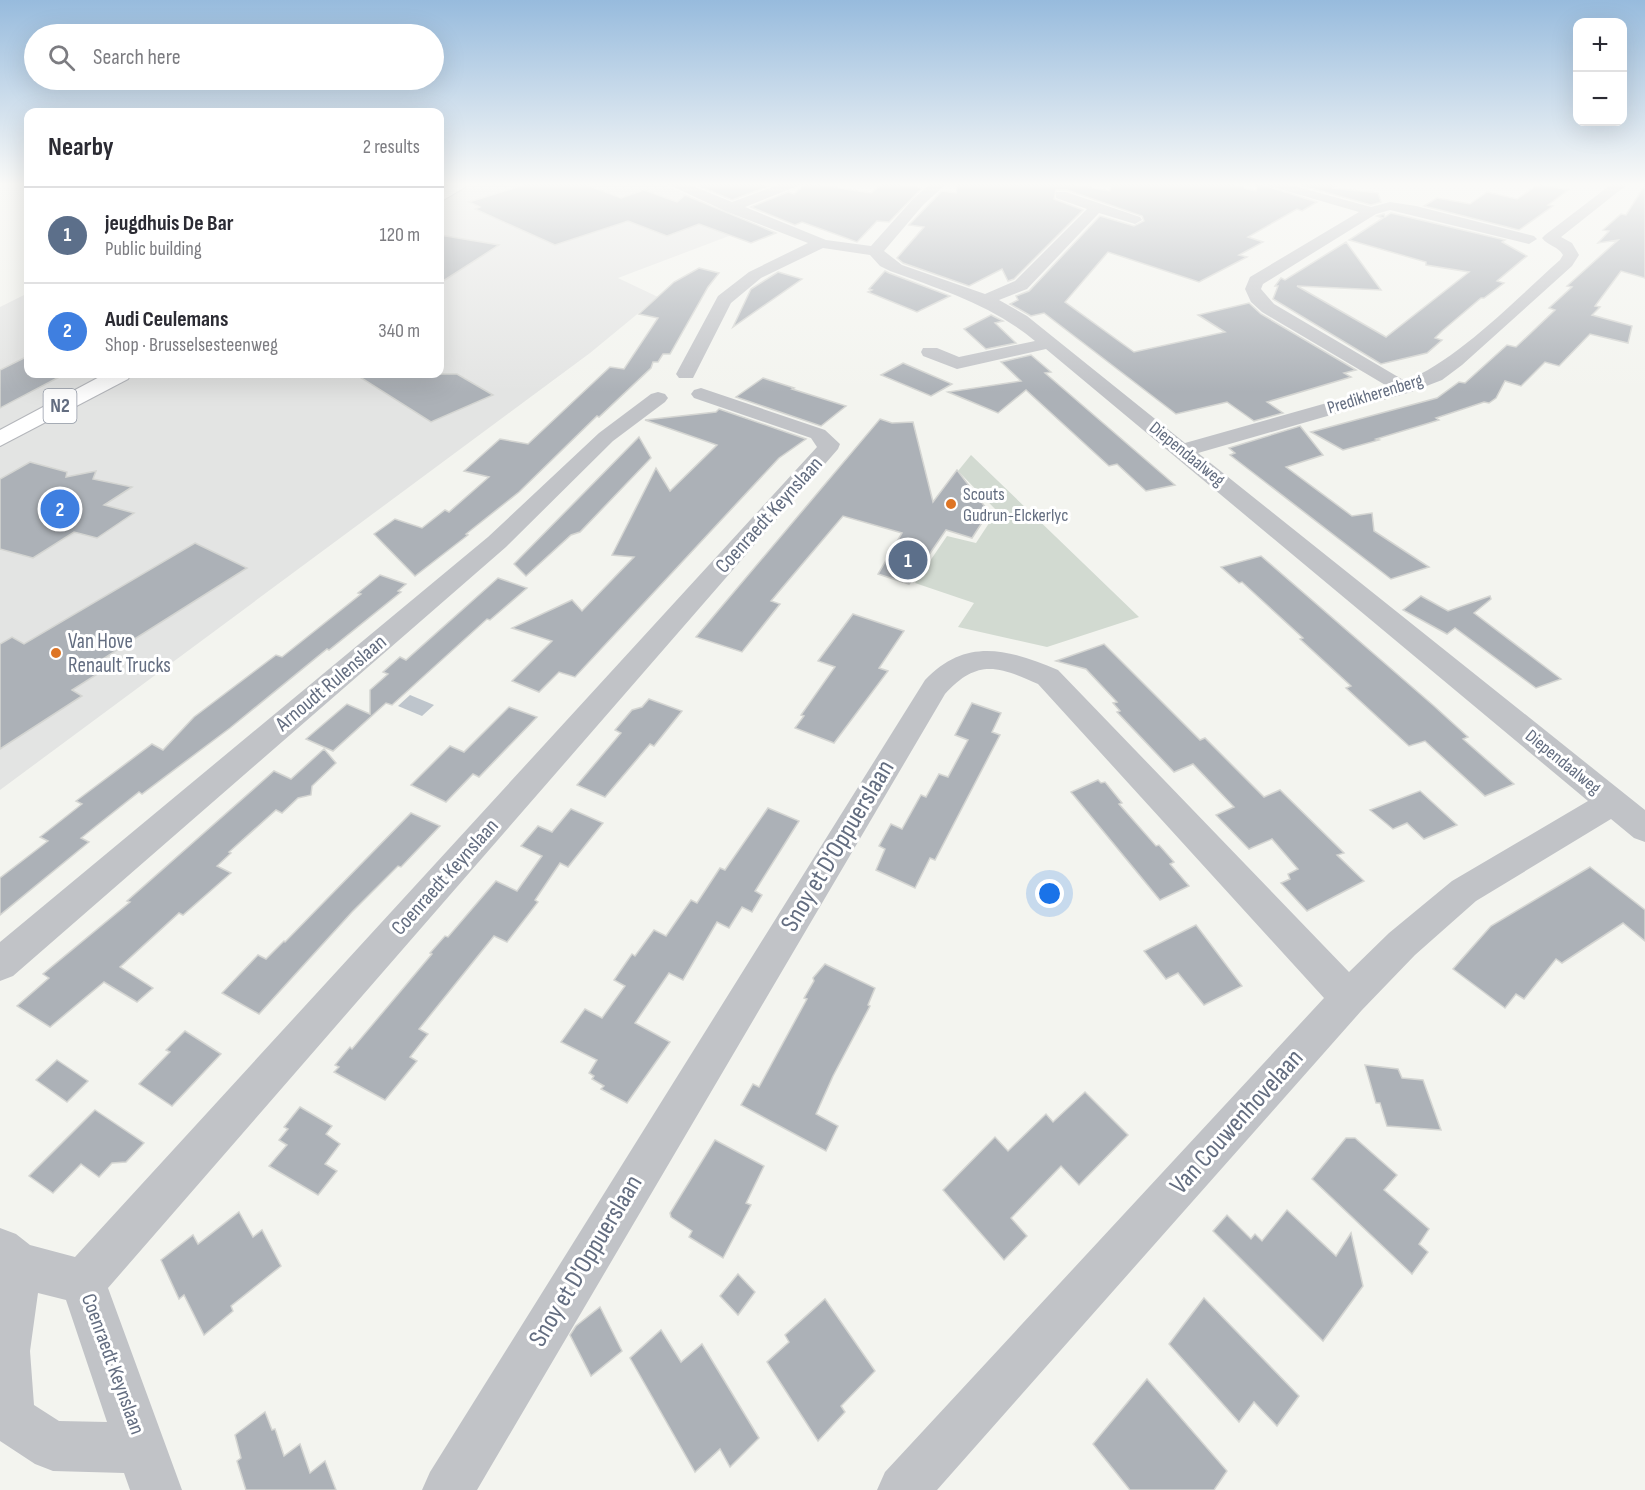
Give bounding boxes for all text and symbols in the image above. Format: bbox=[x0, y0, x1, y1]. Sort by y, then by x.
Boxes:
map controls bbox=[1573, 18, 1627, 126]
button: + bbox=[1573, 18, 1627, 72]
search box bbox=[24, 24, 444, 90]
icon: search bbox=[45, 41, 78, 74]
text: Search here bbox=[93, 44, 180, 71]
button: − bbox=[1573, 72, 1627, 126]
text: Nearby bbox=[48, 132, 114, 163]
text: 2 results bbox=[363, 135, 420, 159]
text: jeugdhuis De Bar bbox=[105, 210, 233, 237]
text: 1 bbox=[64, 223, 71, 247]
text: 120 m bbox=[380, 223, 420, 247]
text: Public building bbox=[105, 237, 202, 261]
text: Audi Ceulemans bbox=[105, 306, 228, 333]
text: 2 bbox=[63, 319, 72, 343]
text: 340 m bbox=[378, 319, 420, 343]
text: Shop · Brusselsesteenweg bbox=[105, 333, 278, 357]
street label: Predikherenberg bbox=[1325, 370, 1425, 418]
road number: N2 bbox=[44, 389, 76, 423]
street label: Diependaalweg bbox=[1145, 417, 1229, 491]
street label: Coenraedt Keynslaan bbox=[710, 452, 828, 578]
place label: Scouts Gudrun-Elckerlyc bbox=[963, 484, 1068, 526]
pin: 2 bbox=[40, 486, 80, 532]
marker: Scouts Gudrun-Elckerlyc bbox=[944, 497, 958, 511]
pin: 1 bbox=[888, 538, 928, 582]
place label: Van Hove Renault Trucks bbox=[68, 629, 171, 678]
street label: Arnoudt Rulenslaan bbox=[270, 629, 391, 737]
marker: Van Hove Renault Trucks bbox=[49, 646, 63, 660]
street label: Diependaalweg bbox=[1521, 725, 1605, 799]
street label: Snoy et D'Oppuerslaan bbox=[775, 755, 901, 937]
street label: Coenraedt Keynslaan bbox=[386, 814, 504, 940]
your location bbox=[1035, 879, 1064, 908]
street label: Van Couwenhovelaan bbox=[1164, 1043, 1310, 1201]
street label: Snoy et D'Oppuerslaan bbox=[523, 1170, 649, 1352]
street label: Coenraedt Keynslaan bbox=[76, 1290, 150, 1438]

